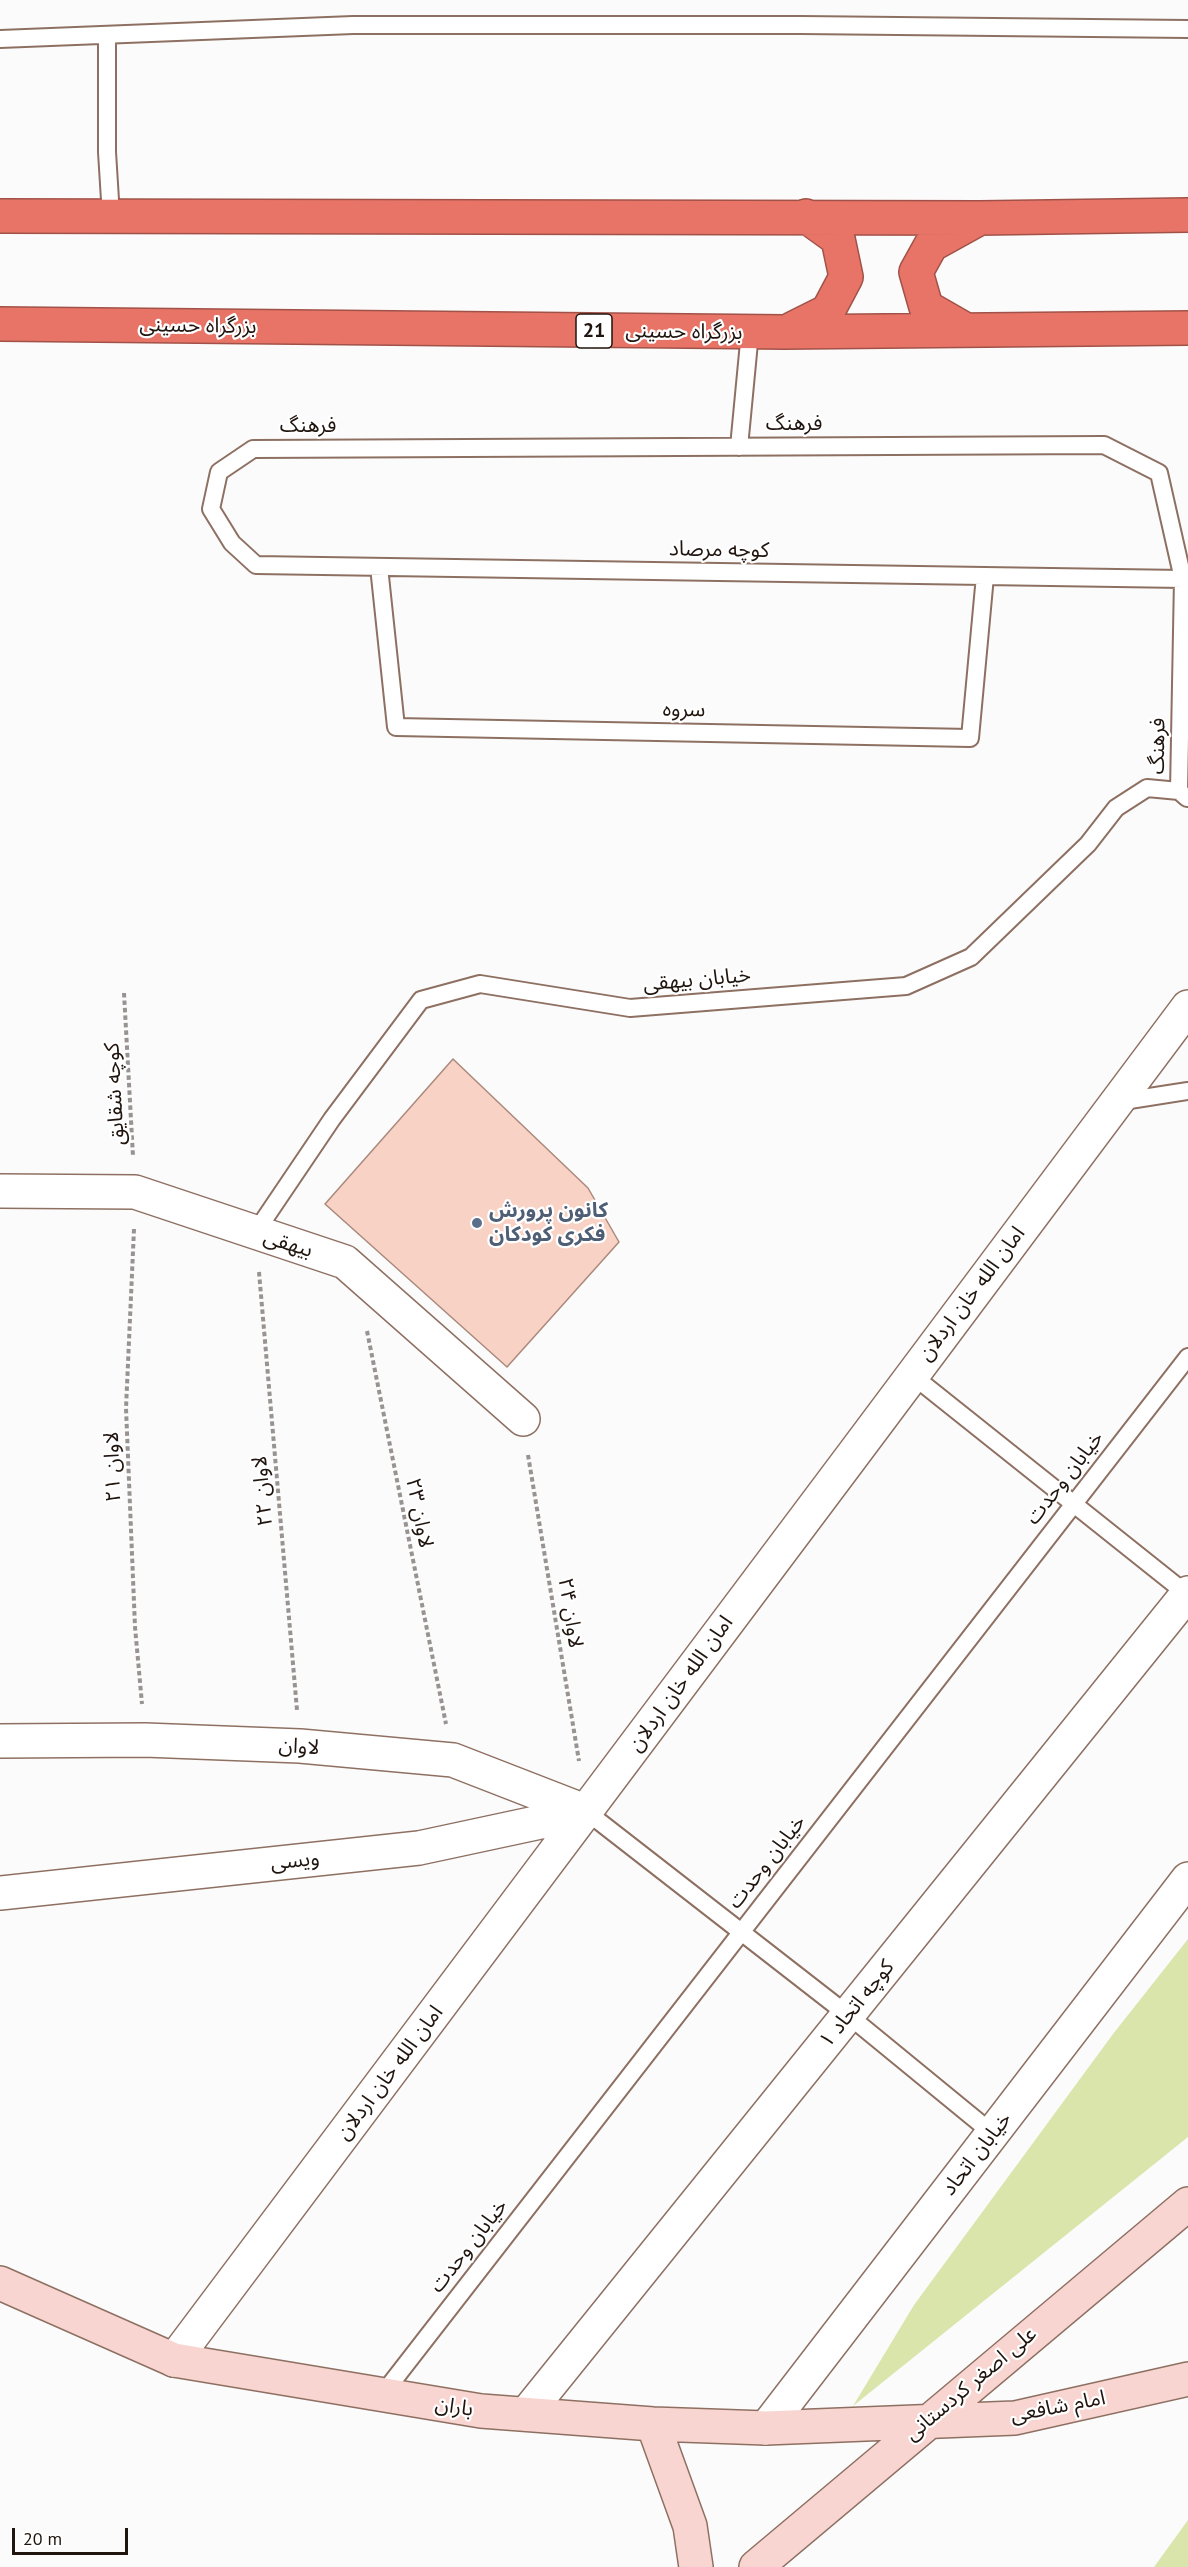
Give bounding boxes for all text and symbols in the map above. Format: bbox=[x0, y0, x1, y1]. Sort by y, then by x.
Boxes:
street label: بزرگراه حسینی bbox=[139, 312, 257, 340]
road number: 21 bbox=[576, 314, 612, 348]
street label: بزرگراه حسینی bbox=[625, 318, 743, 346]
street label: فرهنگ bbox=[766, 411, 822, 437]
street label: فرهنگ bbox=[280, 413, 336, 439]
street label: کوچه مرصاد bbox=[669, 537, 769, 563]
street label: سروه bbox=[662, 697, 706, 723]
street label: فرهنگ bbox=[1145, 717, 1171, 775]
street label: خیابان بیهقی bbox=[642, 963, 752, 997]
street label: کوچه شقایق bbox=[100, 1042, 130, 1146]
place label: کانون پرورش فکری کودکان bbox=[489, 1198, 608, 1248]
marker: کانون پرورش فکری کودکان bbox=[470, 1216, 484, 1230]
street label: امان الله خان اردلان bbox=[913, 1222, 1031, 1366]
street label: بیهقی bbox=[260, 1225, 316, 1263]
street label: خیابان وحدت bbox=[1021, 1426, 1109, 1530]
street label: لاوان ۲۱ bbox=[99, 1431, 127, 1503]
street label: لاوان ۲۲ bbox=[247, 1455, 279, 1527]
street label: لاوان ۲۳ bbox=[400, 1476, 438, 1550]
street label: لاوان ۲۴ bbox=[552, 1576, 588, 1650]
street label: امان الله خان اردلان bbox=[623, 1611, 739, 1757]
street label: لاوان bbox=[278, 1733, 320, 1761]
street label: خیابان وحدت bbox=[723, 1810, 811, 1914]
street label: ویسی bbox=[269, 1846, 321, 1876]
street label: کوچه اتحاد ۱ bbox=[814, 1955, 900, 2053]
street label: امان الله خان اردلان bbox=[331, 2001, 449, 2145]
street label: خیابان اتحاد bbox=[937, 2107, 1017, 2201]
street label: خیابان وحدت bbox=[425, 2194, 513, 2298]
street label: علی اصغر کردستانی bbox=[900, 2321, 1042, 2447]
street label: امام شافعی bbox=[1008, 2385, 1108, 2429]
street label: باران bbox=[433, 2392, 475, 2422]
scale bar bbox=[15, 2516, 130, 2554]
text: 20 m bbox=[23, 2527, 62, 2550]

